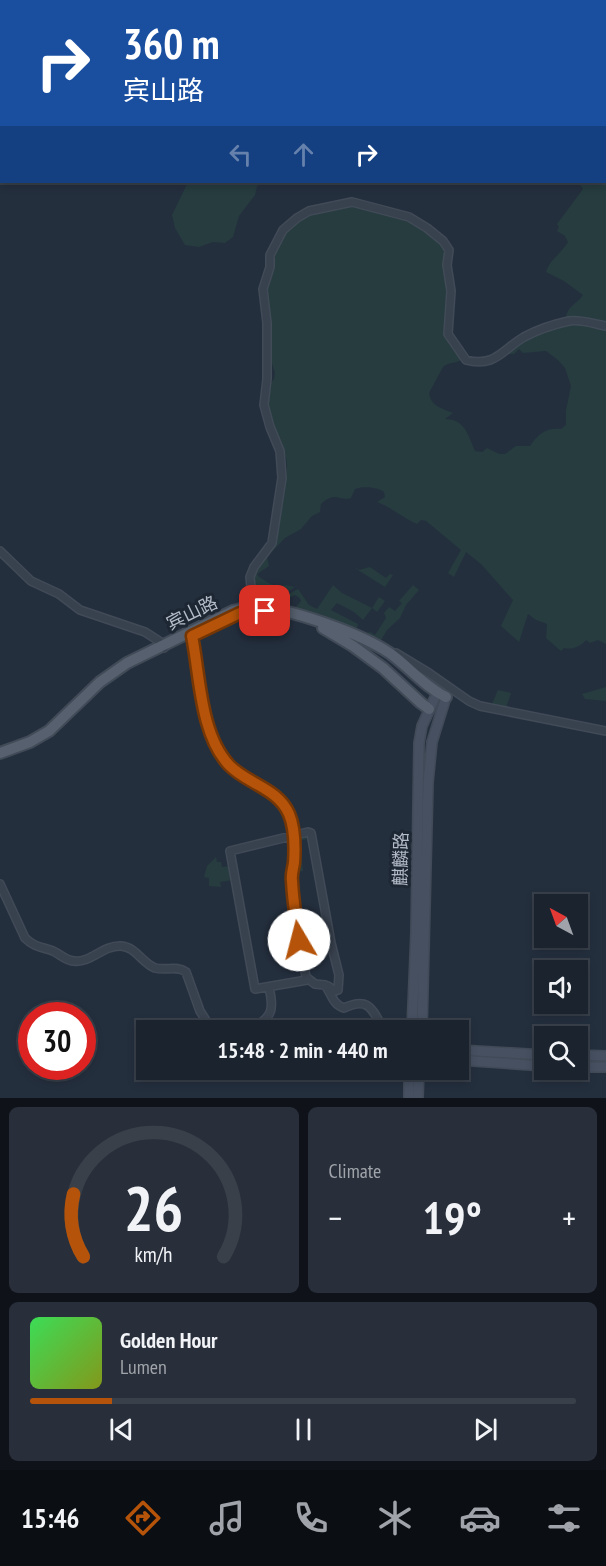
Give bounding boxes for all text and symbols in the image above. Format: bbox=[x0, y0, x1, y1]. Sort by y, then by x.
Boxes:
text: 360 m bbox=[123, 16, 220, 71]
icon: right bbox=[24, 24, 102, 102]
text: 宾山路 bbox=[123, 73, 204, 107]
icon: left bbox=[224, 138, 257, 171]
icon: ahead bbox=[287, 138, 320, 171]
icon: right bbox=[350, 138, 383, 171]
pin bbox=[239, 585, 290, 636]
street label: 宾山路 bbox=[162, 590, 221, 635]
icon: arrive bbox=[248, 594, 281, 627]
street label: 麒麟路 bbox=[389, 832, 412, 886]
north arrow bbox=[534, 894, 588, 948]
map controls bbox=[534, 894, 588, 1080]
position arrow bbox=[267, 908, 331, 972]
button: sound bbox=[534, 960, 588, 1014]
speed limit sign: 30 bbox=[18, 1002, 96, 1080]
button: search bbox=[534, 1026, 588, 1080]
text: 15:48 · 2 min · 440 m bbox=[217, 1036, 388, 1064]
text: Climate bbox=[329, 1158, 381, 1184]
text: 26 bbox=[124, 1167, 184, 1248]
text: 19° bbox=[423, 1188, 482, 1246]
text: − bbox=[329, 1196, 342, 1239]
text: + bbox=[562, 1196, 576, 1239]
text: km/h bbox=[135, 1240, 173, 1268]
text: Golden Hour bbox=[120, 1326, 218, 1354]
text: Lumen bbox=[120, 1354, 167, 1380]
icon: previous bbox=[105, 1413, 138, 1446]
icon: pause bbox=[287, 1413, 320, 1446]
icon: next bbox=[469, 1413, 502, 1446]
icon: directions bbox=[122, 1497, 164, 1539]
icon: music bbox=[206, 1497, 248, 1539]
icon: phone bbox=[290, 1497, 332, 1539]
icon: climate bbox=[374, 1497, 416, 1539]
icon: car bbox=[459, 1497, 501, 1539]
icon: filters bbox=[543, 1497, 585, 1539]
text: 15:46 bbox=[21, 1501, 80, 1535]

